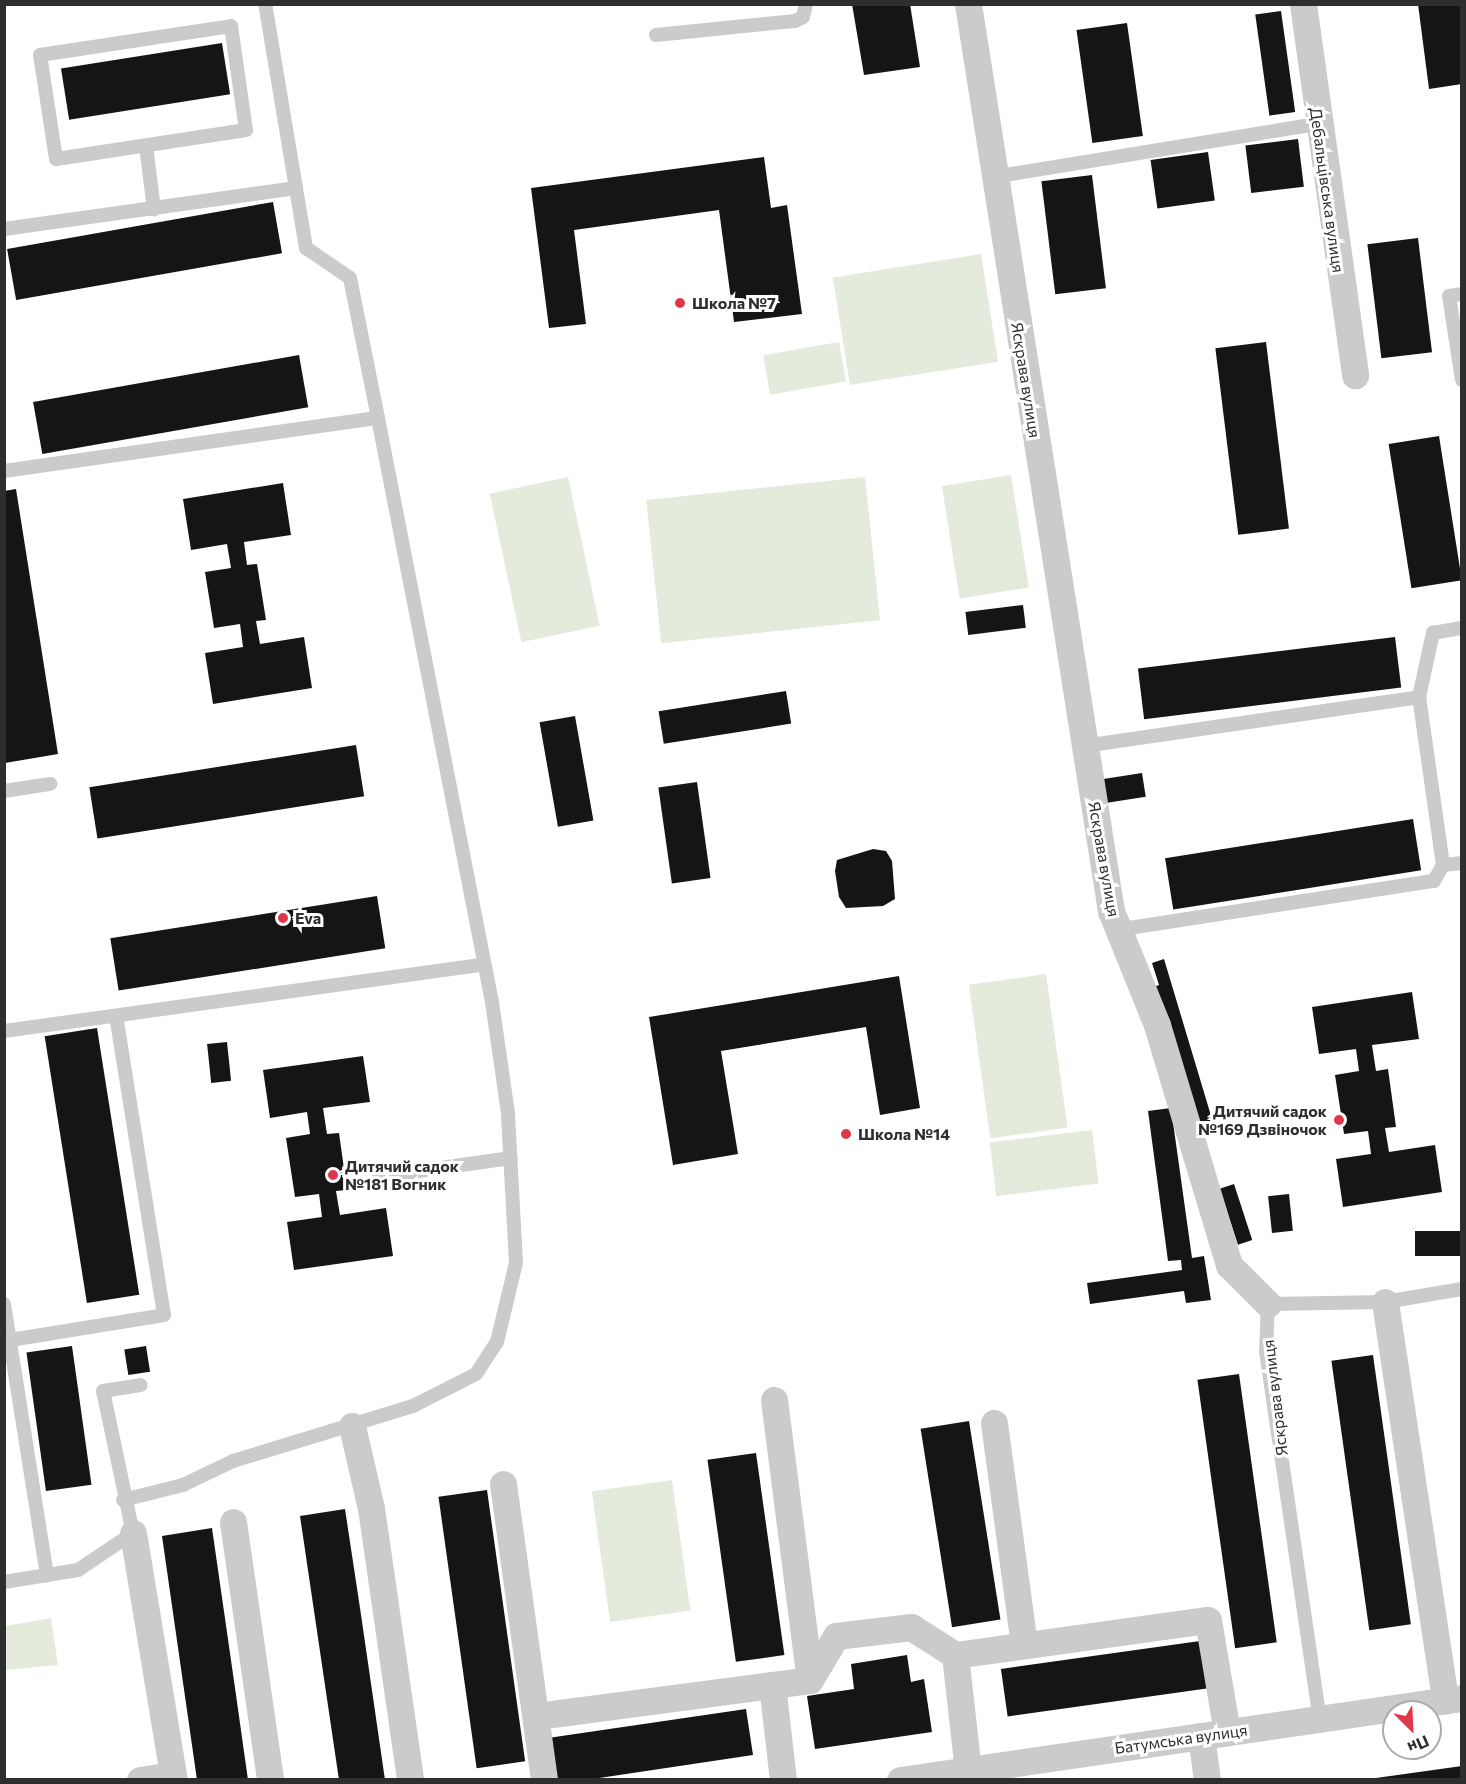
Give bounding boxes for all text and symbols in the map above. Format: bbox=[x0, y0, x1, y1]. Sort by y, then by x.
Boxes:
street label: Дебальцівська вулиця bbox=[1306, 106, 1348, 274]
place label: Школа №7 bbox=[692, 293, 776, 313]
marker: Школа №7 bbox=[673, 296, 687, 310]
street label: Яскрава вулиця bbox=[1007, 321, 1045, 439]
street label: Яскрава вулиця bbox=[1084, 800, 1124, 918]
place label: Eva bbox=[295, 908, 321, 928]
marker: Eva bbox=[276, 911, 290, 925]
place label: Дитячий садок №169 Дзвіночок bbox=[1198, 1101, 1327, 1139]
marker: Дитячий садок №169 Дзвіночок bbox=[1332, 1113, 1346, 1127]
place label: Школа №14 bbox=[858, 1124, 950, 1144]
marker: Школа №14 bbox=[839, 1127, 853, 1141]
place label: Дитячий садок №181 Вогник bbox=[345, 1156, 459, 1194]
marker: Дитячий садок №181 Вогник bbox=[326, 1168, 340, 1182]
street label: Яскрава вулиця bbox=[1258, 1339, 1292, 1457]
north arrow bbox=[1382, 1700, 1442, 1760]
street label: Батумська вулиця bbox=[1113, 1720, 1249, 1758]
text: Пн bbox=[1405, 1732, 1432, 1758]

